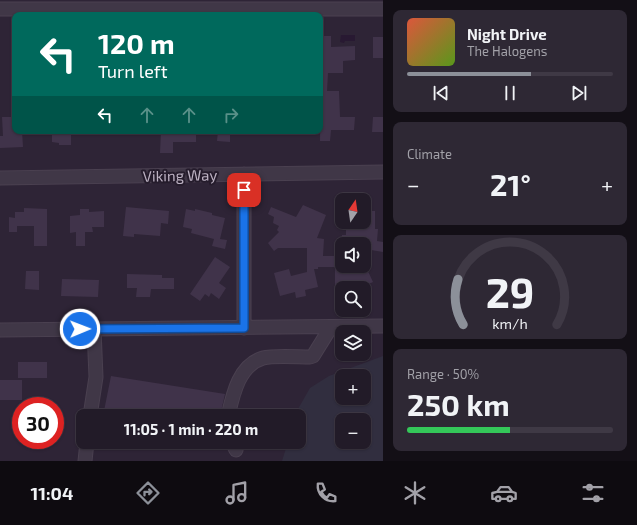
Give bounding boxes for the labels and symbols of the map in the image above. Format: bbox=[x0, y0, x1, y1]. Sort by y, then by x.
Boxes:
street label: Viking Way bbox=[143, 165, 218, 185]
pin bbox=[227, 173, 261, 207]
north arrow bbox=[335, 193, 371, 229]
position arrow bbox=[59, 308, 101, 350]
speed limit sign: 30 bbox=[12, 397, 64, 449]

